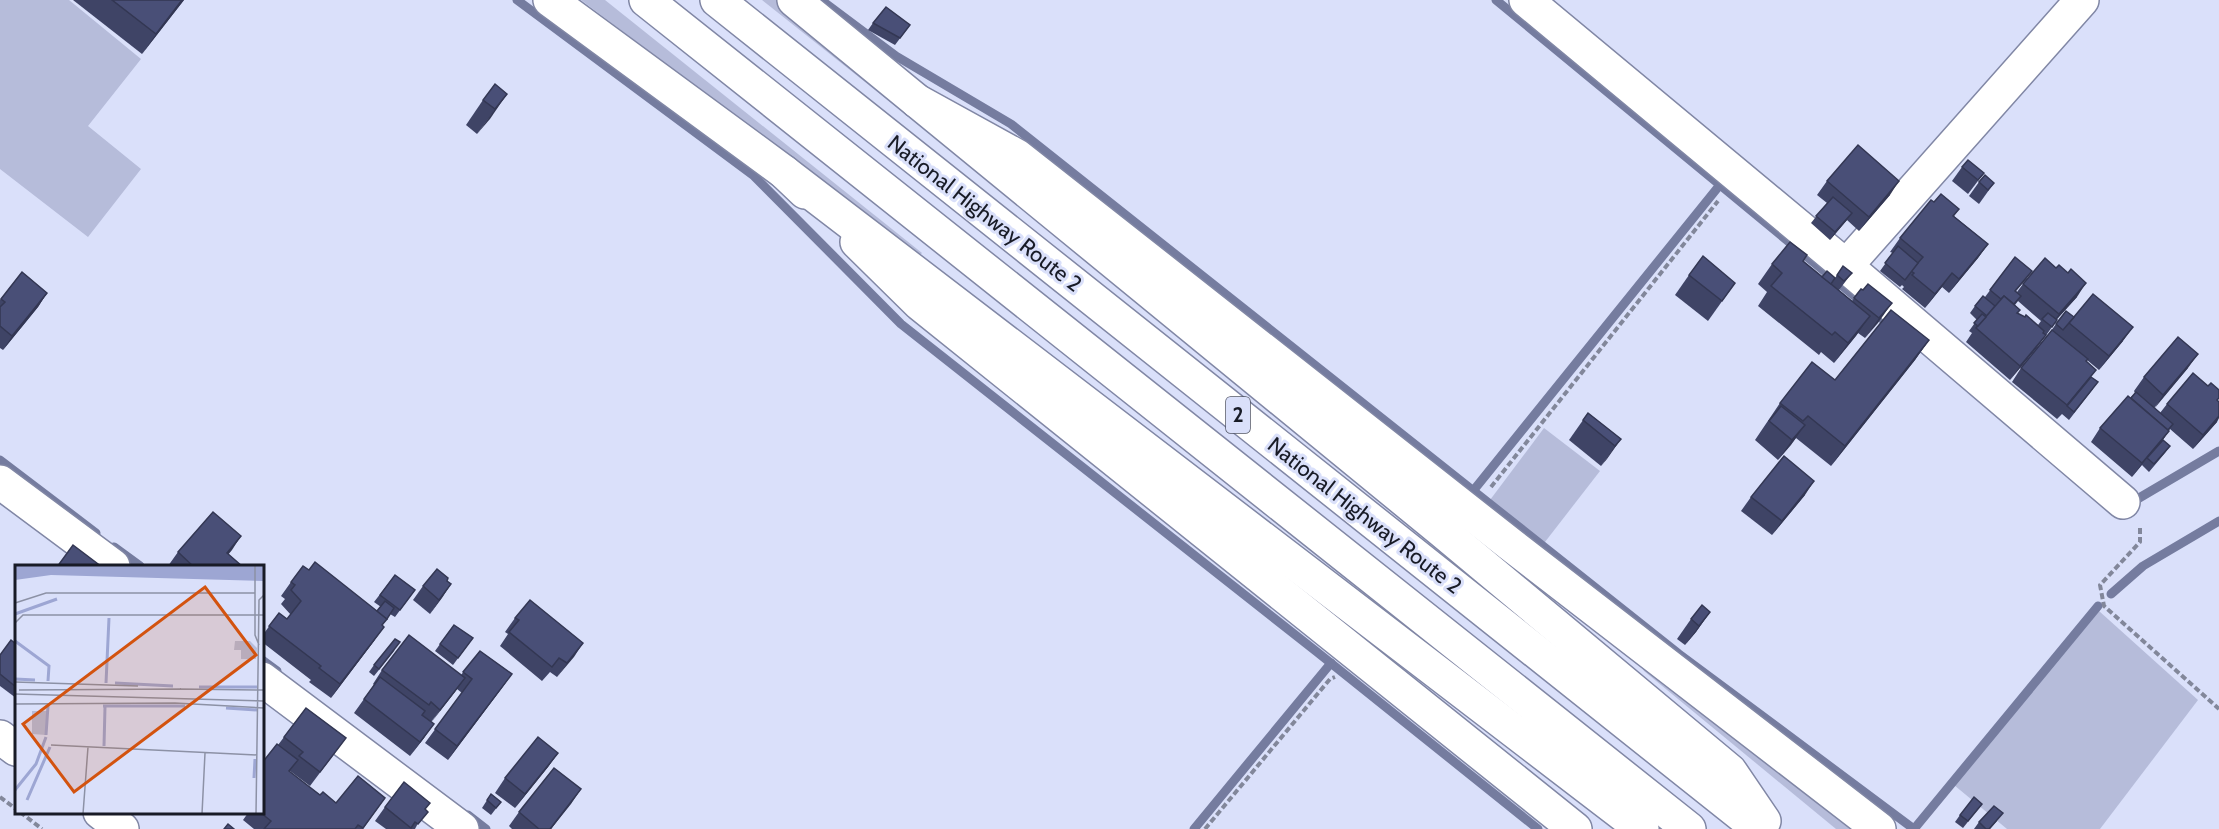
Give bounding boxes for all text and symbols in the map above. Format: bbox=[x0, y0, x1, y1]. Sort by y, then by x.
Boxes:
street label: National Highway Route 2 bbox=[882, 129, 1087, 298]
road number: 2 bbox=[1226, 397, 1250, 433]
street label: National Highway Route 2 bbox=[1262, 431, 1467, 600]
inset map bbox=[15, 565, 264, 814]

